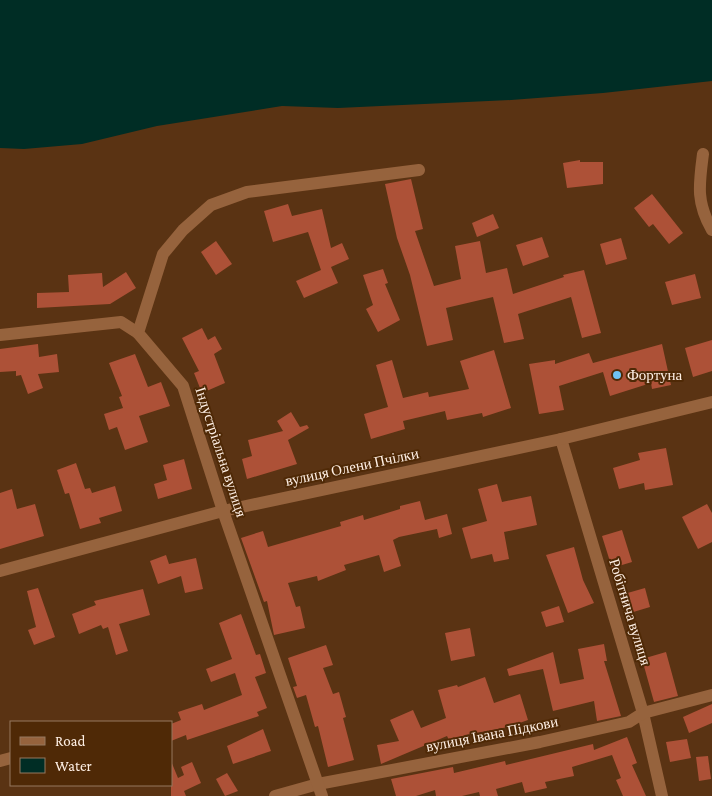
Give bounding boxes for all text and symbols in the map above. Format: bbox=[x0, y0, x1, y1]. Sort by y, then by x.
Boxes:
place label: Фортуна bbox=[627, 367, 683, 383]
marker: Фортуна bbox=[611, 369, 623, 381]
street label: Індустріальна вулиця bbox=[192, 385, 250, 519]
street label: вулиця Олени Пчілки bbox=[284, 445, 420, 489]
street label: Робітнича вулиця bbox=[606, 557, 654, 667]
street label: вулиця Івана Підкови bbox=[424, 713, 560, 755]
legend bbox=[10, 721, 172, 786]
text: Road bbox=[55, 733, 86, 749]
text: Water bbox=[55, 758, 92, 774]

